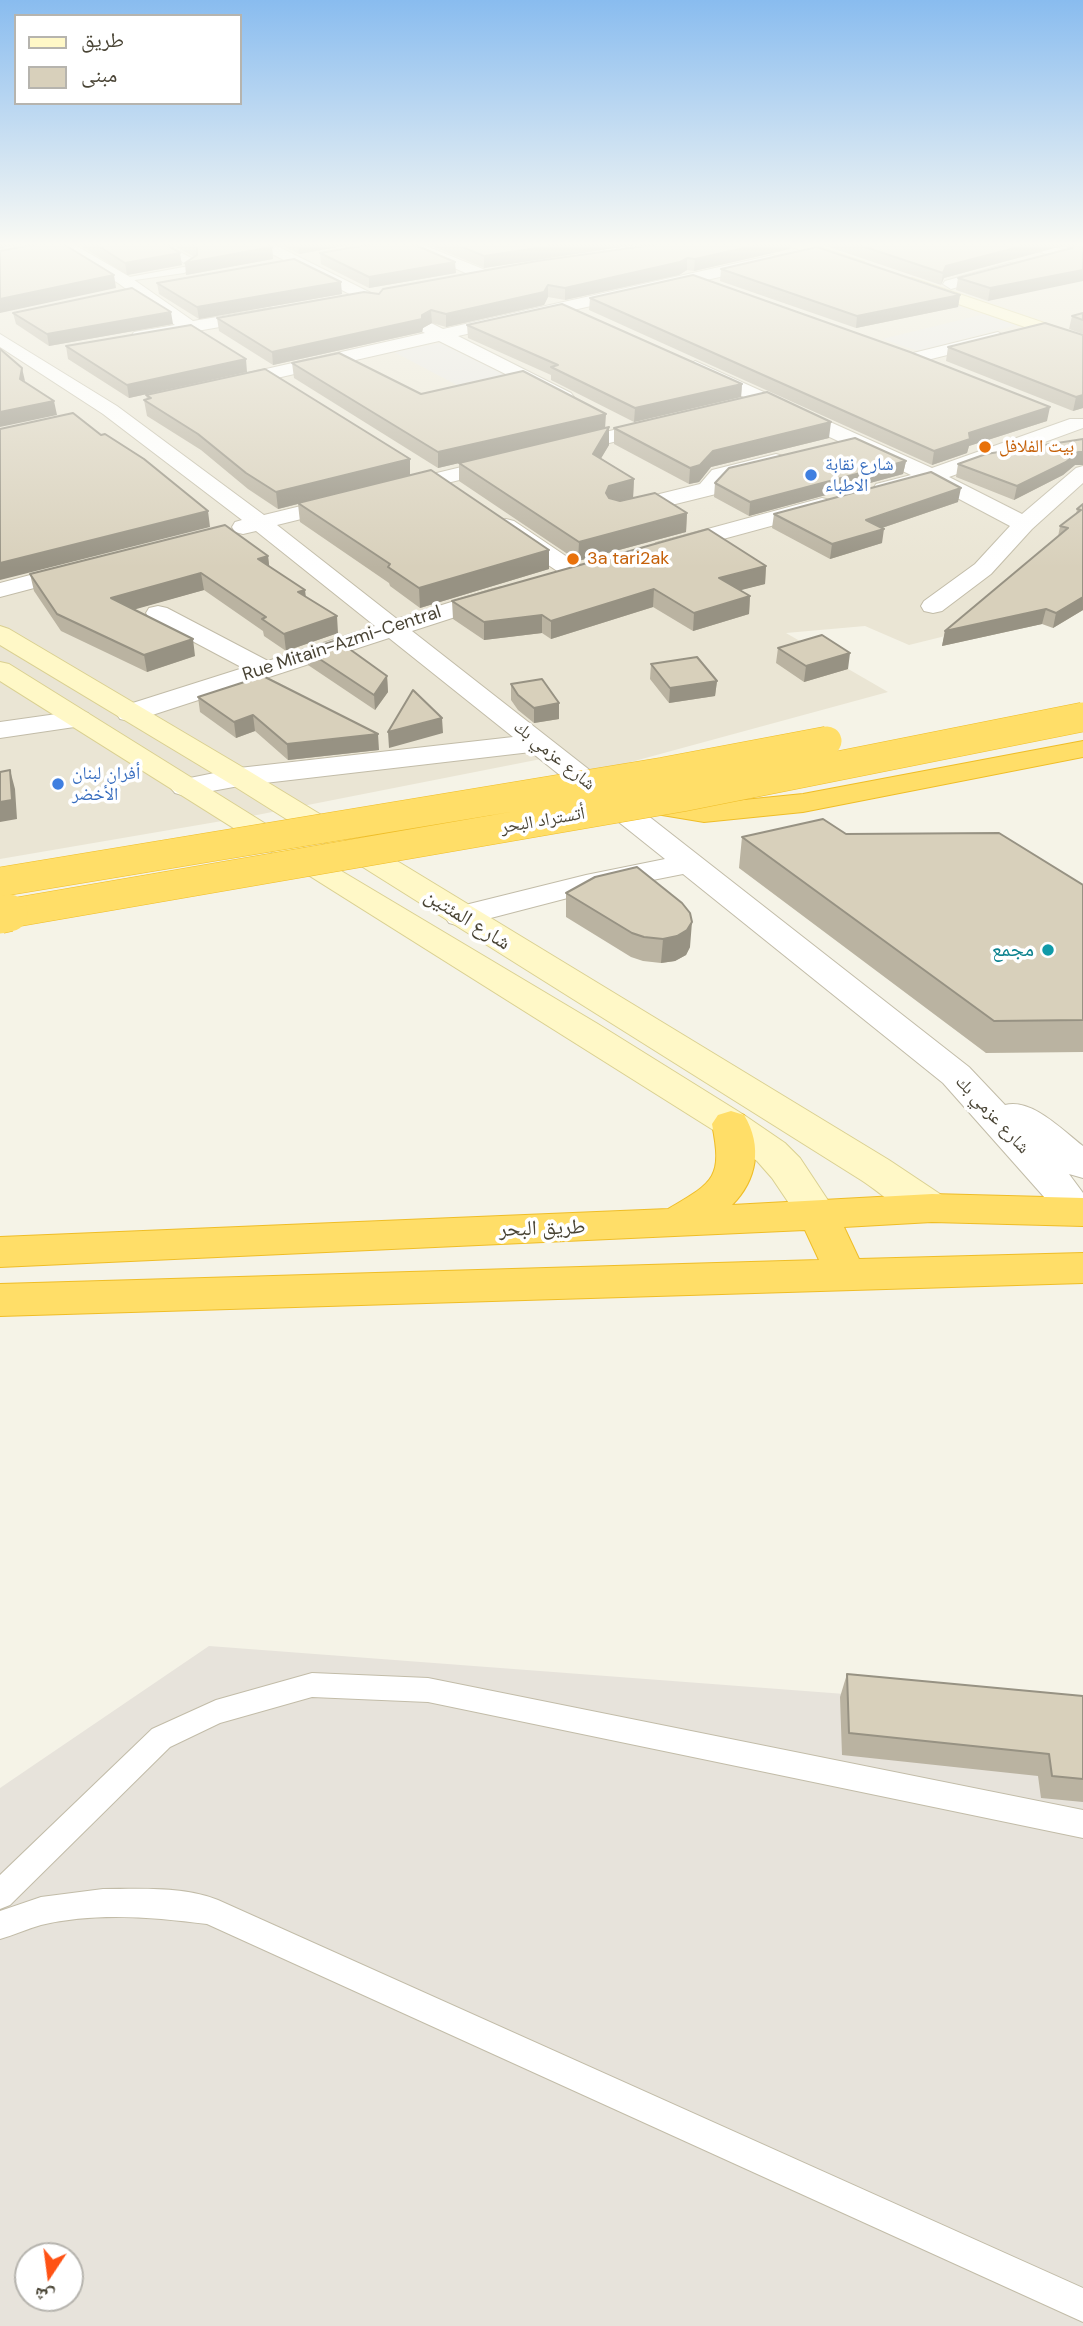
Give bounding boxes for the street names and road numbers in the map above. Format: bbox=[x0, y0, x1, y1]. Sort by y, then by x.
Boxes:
street label: Rue Mitain-Azmi-Central bbox=[240, 602, 444, 686]
street label: شارع عزمي بك bbox=[509, 716, 599, 796]
street label: أتستراد البحر bbox=[499, 803, 587, 839]
street label: شارع المئتين bbox=[419, 884, 515, 956]
street label: شارع عزمي بك bbox=[950, 1071, 1034, 1159]
street label: طريق البحر bbox=[498, 1215, 586, 1243]

